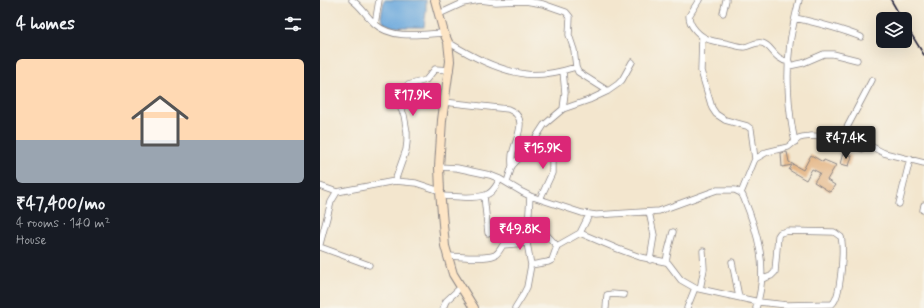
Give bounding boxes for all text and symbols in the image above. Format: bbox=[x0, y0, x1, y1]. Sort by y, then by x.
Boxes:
map controls bbox=[876, 12, 912, 48]
button: layers bbox=[876, 12, 912, 48]
text: 4 homes bbox=[16, 13, 75, 35]
icon: filters bbox=[282, 13, 304, 35]
pin: ₹17.9K bbox=[380, 83, 446, 117]
icon: home bbox=[124, 85, 196, 157]
text: ₹17.9K bbox=[394, 87, 432, 104]
pin: ₹47.4K bbox=[813, 126, 879, 160]
text: ₹47.4K bbox=[826, 130, 866, 147]
pin: ₹15.9K bbox=[510, 136, 576, 170]
text: ₹15.9K bbox=[524, 140, 562, 157]
text: ₹47,400/mo bbox=[16, 193, 105, 215]
text: 4 rooms · 140 m² bbox=[16, 215, 110, 232]
pin: ₹49.8K bbox=[487, 217, 553, 251]
text: ₹49.8K bbox=[499, 221, 541, 238]
text: House bbox=[16, 232, 47, 249]

